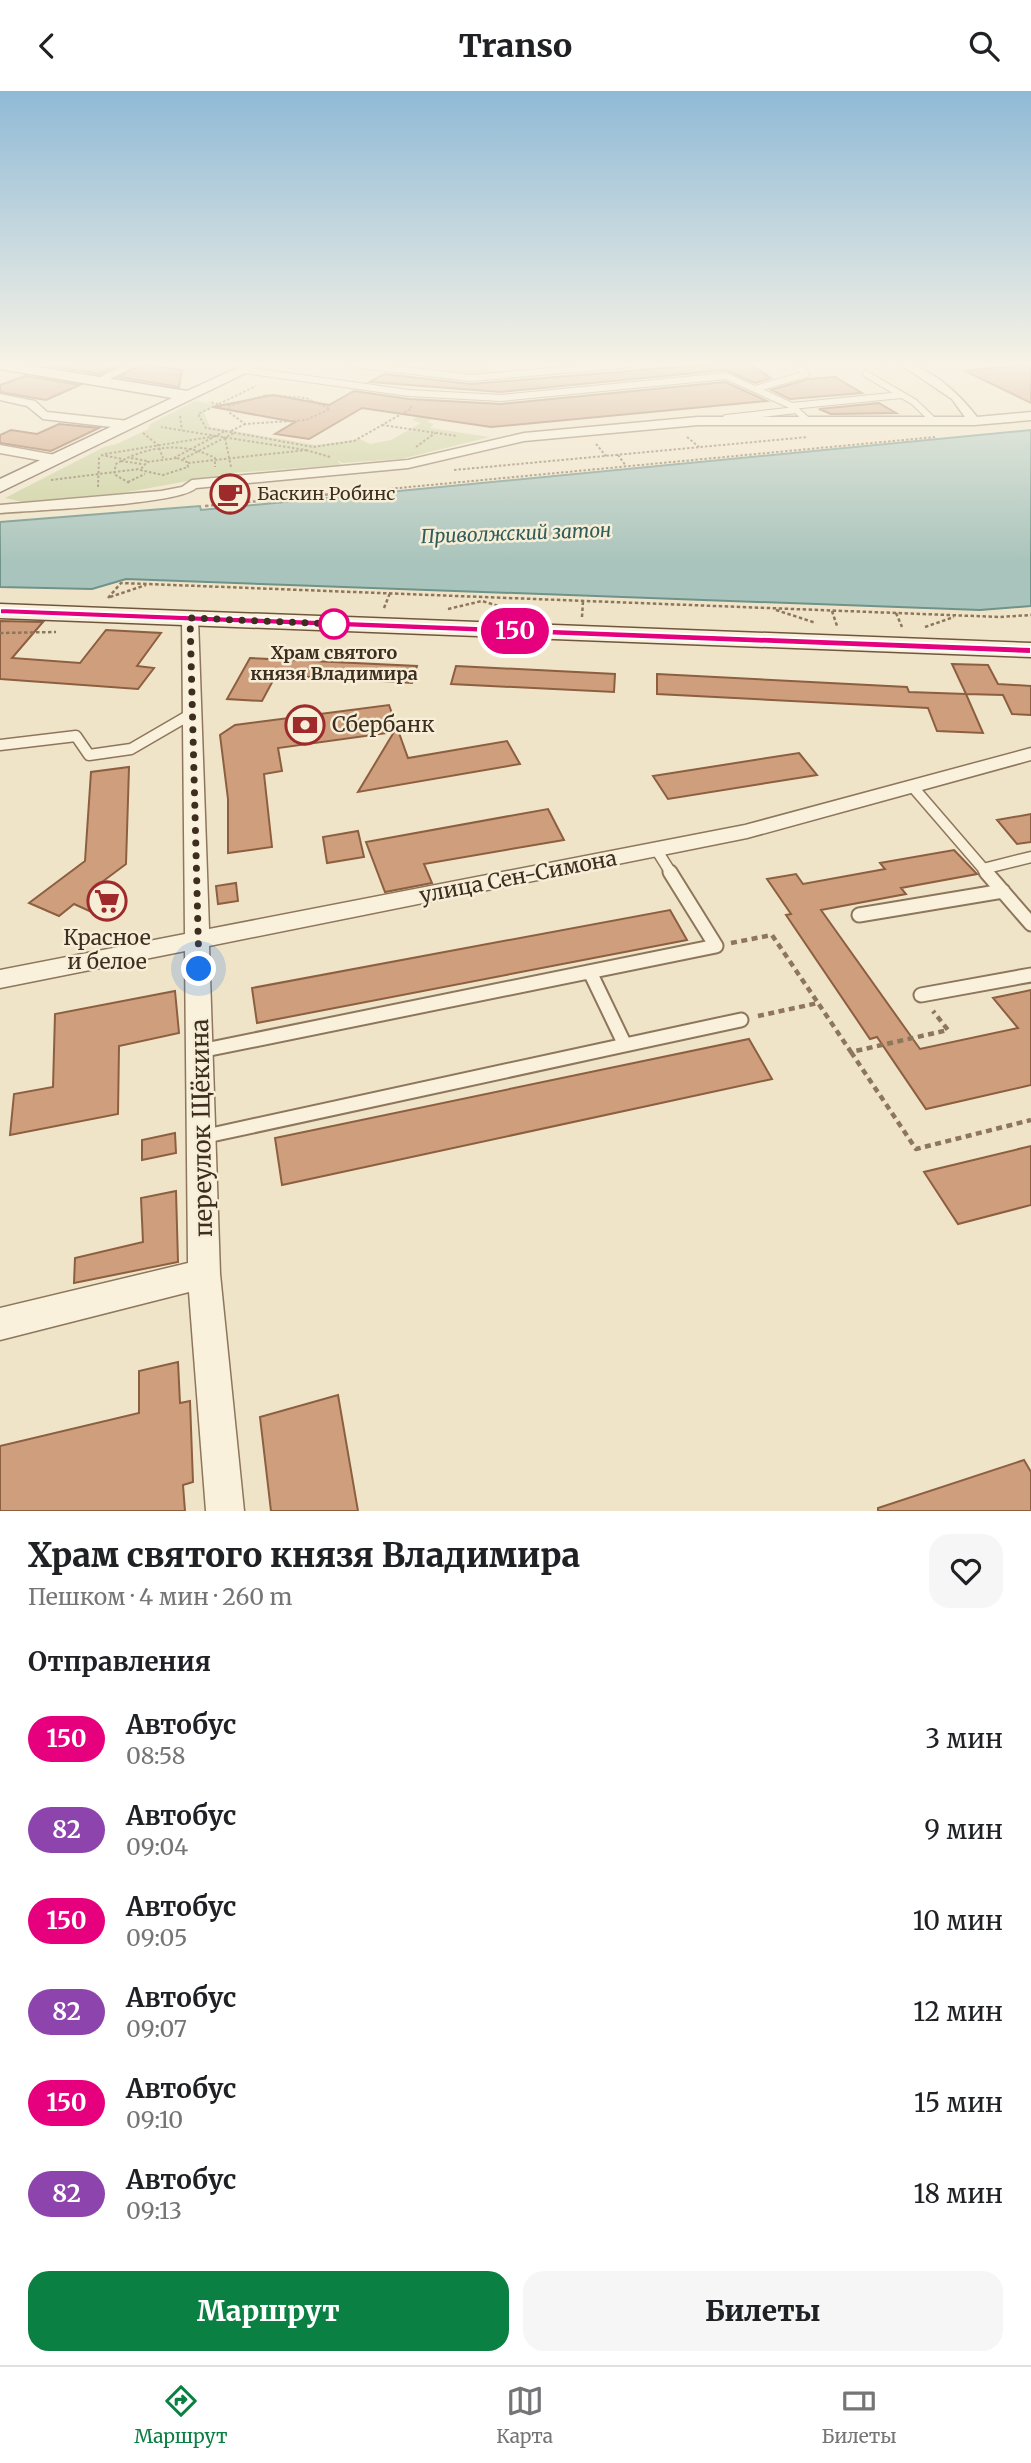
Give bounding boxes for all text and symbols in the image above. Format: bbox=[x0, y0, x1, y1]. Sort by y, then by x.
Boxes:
text: Transo bbox=[459, 26, 572, 66]
icon: back bbox=[28, 27, 66, 65]
icon: search bbox=[965, 27, 1003, 65]
cafe icon: Баскин Робинс bbox=[209, 473, 251, 515]
place label: Баскин Робинс bbox=[257, 482, 395, 505]
water label: Приволжский затон bbox=[420, 518, 612, 548]
line badge: 150 bbox=[475, 608, 555, 654]
marker: Храм святого князя Владимира bbox=[319, 609, 349, 639]
text: 150 bbox=[495, 615, 535, 646]
place label: Храм святого князя Владимира bbox=[250, 641, 418, 685]
bank icon: Сбербанк bbox=[284, 704, 326, 746]
place label: Сбербанк bbox=[332, 711, 435, 738]
street label: улица Сен-Симона bbox=[417, 844, 619, 909]
supermarket icon: Красное и белое bbox=[86, 880, 128, 922]
place label: Красное и белое bbox=[63, 924, 151, 975]
your location bbox=[181, 951, 216, 986]
street label: переулок Щёкина bbox=[184, 1018, 219, 1237]
button: heart bbox=[929, 1534, 1003, 1608]
text: Храм святого князя Владимира bbox=[28, 1535, 580, 1576]
text: Пешком · 4 мин · 260 m bbox=[28, 1582, 292, 1611]
text: Отправления bbox=[28, 1645, 211, 1678]
text: Автобус bbox=[126, 1708, 236, 1741]
text: 3 мин bbox=[925, 1722, 1003, 1755]
text: 150 bbox=[46, 1723, 87, 1754]
text: 08:58 bbox=[126, 1741, 185, 1770]
text: Автобус bbox=[126, 1799, 236, 1832]
text: 9 мин bbox=[924, 1813, 1003, 1846]
text: 82 bbox=[52, 1814, 81, 1845]
text: 09:04 bbox=[126, 1832, 188, 1861]
text: Автобус bbox=[126, 1890, 236, 1923]
text: 10 мин bbox=[913, 1904, 1003, 1937]
text: 150 bbox=[46, 1905, 87, 1936]
text: 09:05 bbox=[126, 1923, 187, 1952]
text: Автобус bbox=[126, 1981, 236, 2014]
text: 12 мин bbox=[913, 1995, 1003, 2028]
text: 82 bbox=[52, 1996, 81, 2027]
text: 09:07 bbox=[126, 2014, 187, 2043]
text: Автобус bbox=[126, 2072, 236, 2105]
text: 15 мин bbox=[914, 2086, 1003, 2119]
text: 150 bbox=[46, 2087, 87, 2118]
text: 09:10 bbox=[126, 2105, 183, 2134]
text: Автобус bbox=[126, 2163, 236, 2196]
text: 18 мин bbox=[914, 2177, 1003, 2210]
text: 82 bbox=[52, 2178, 81, 2209]
text: 09:13 bbox=[126, 2196, 182, 2225]
button: Маршрут bbox=[28, 2271, 509, 2351]
button: Билеты bbox=[523, 2271, 1003, 2351]
tab: Маршрут bbox=[134, 2382, 228, 2448]
tab: Карта bbox=[496, 2382, 553, 2448]
tab: Билеты bbox=[822, 2382, 897, 2448]

